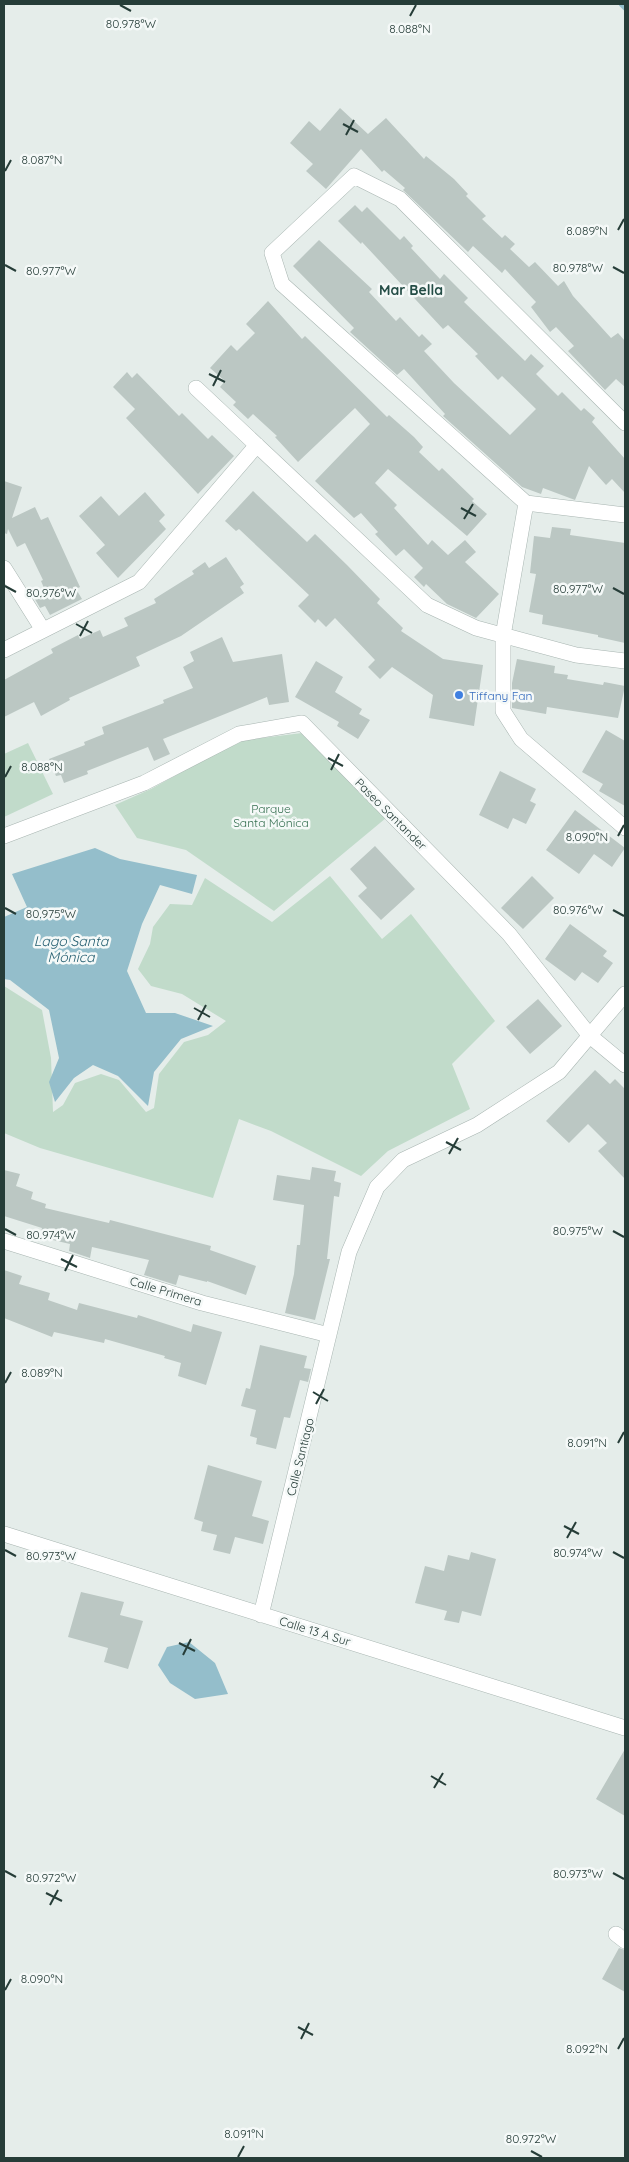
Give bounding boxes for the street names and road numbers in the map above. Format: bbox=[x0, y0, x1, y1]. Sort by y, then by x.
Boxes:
street label: Paseo Santander bbox=[352, 775, 430, 853]
street label: Calle Primera bbox=[128, 1273, 204, 1309]
street label: Calle Santiago bbox=[283, 1416, 317, 1498]
street label: Calle 13 A Sur bbox=[278, 1613, 353, 1649]

